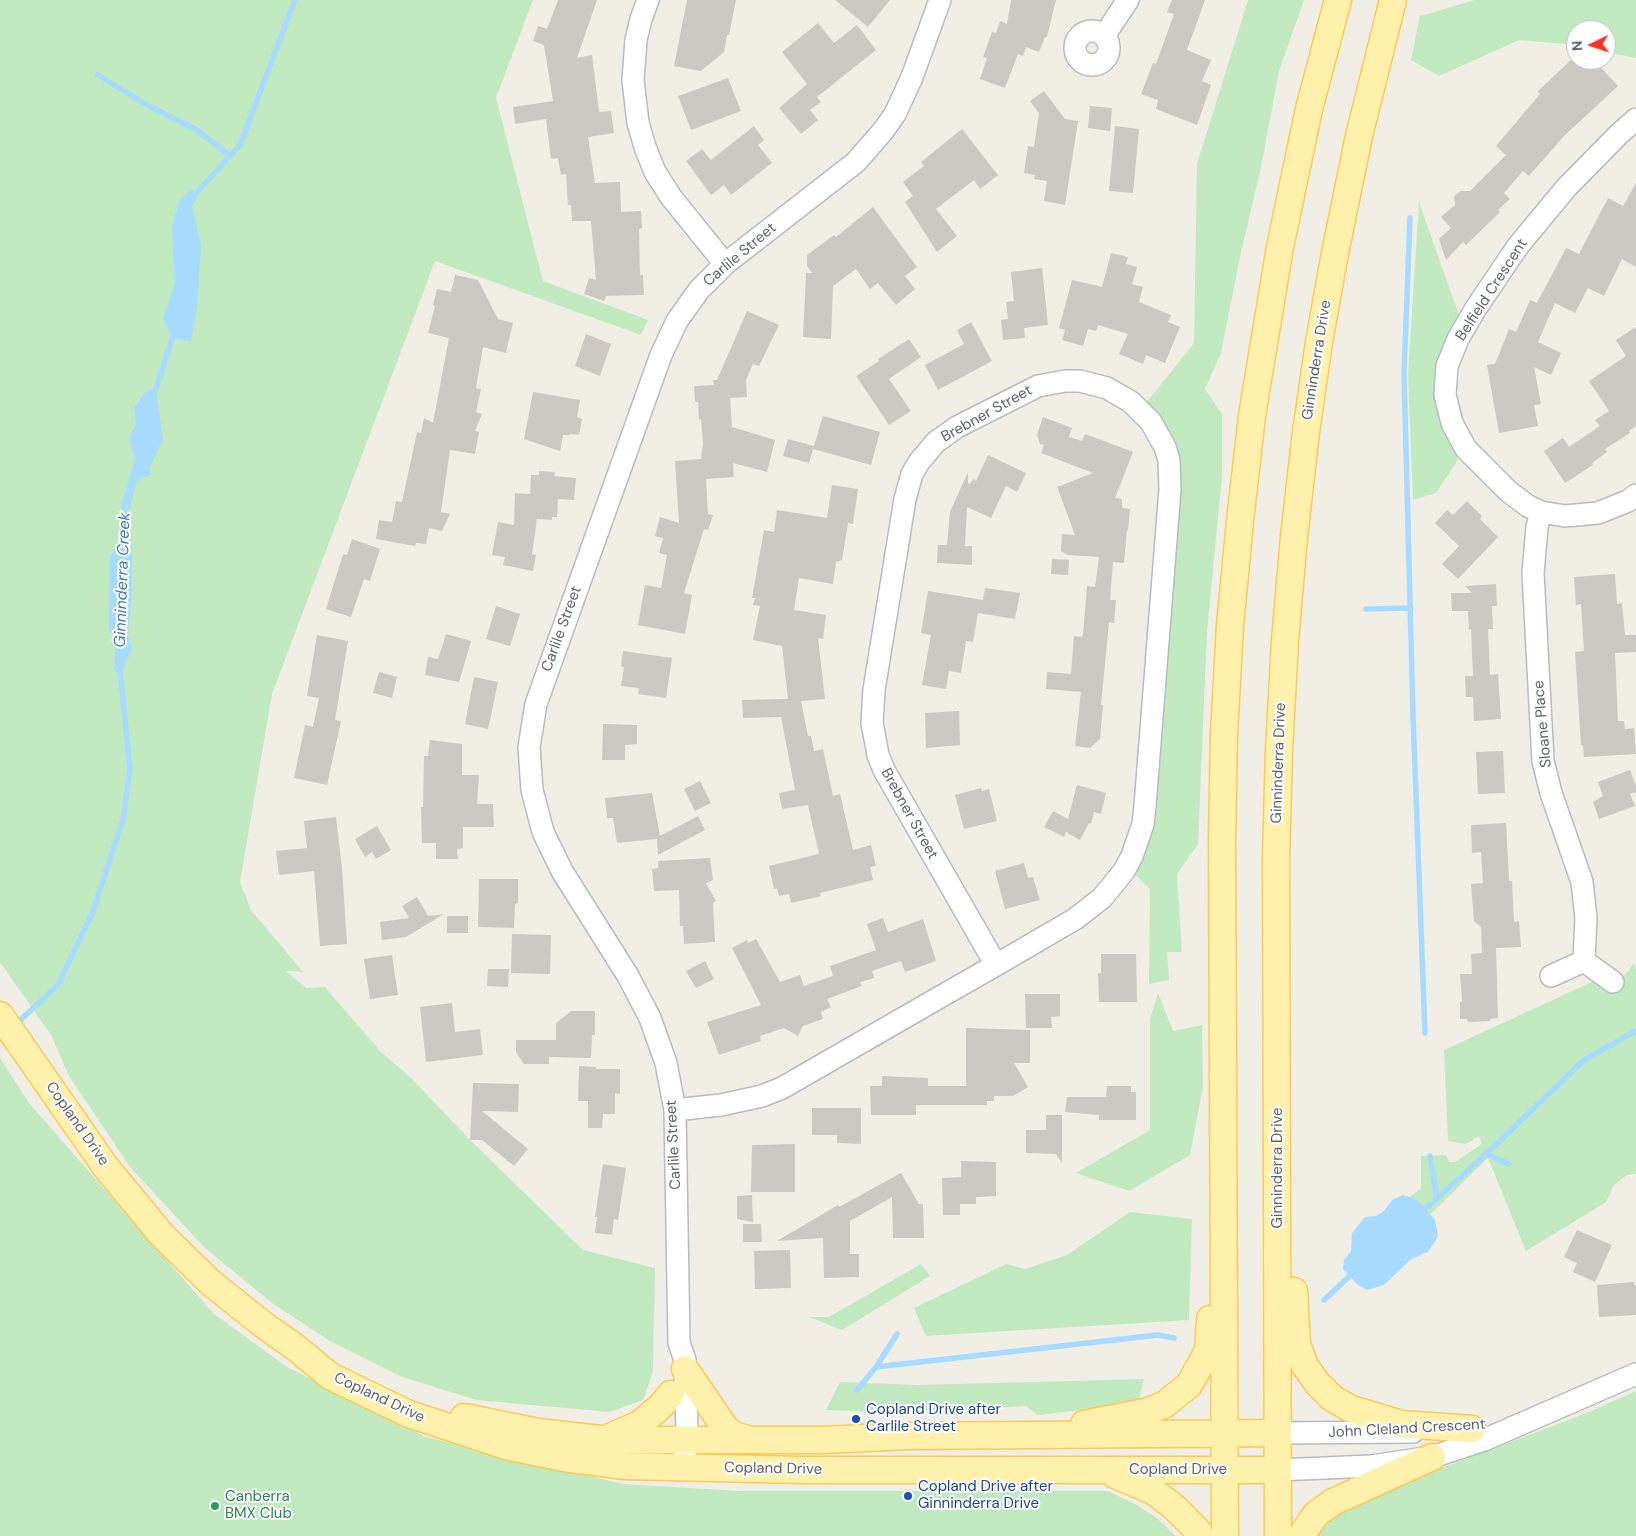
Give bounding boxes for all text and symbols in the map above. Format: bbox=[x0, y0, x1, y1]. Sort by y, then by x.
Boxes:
north arrow bbox=[1566, 20, 1616, 70]
text: N bbox=[1568, 40, 1586, 52]
street label: Carlile Street bbox=[700, 219, 780, 291]
street label: Belfield Crescent bbox=[1452, 236, 1532, 344]
street label: Ginninderra Drive bbox=[1299, 299, 1335, 421]
street label: Brebner Street bbox=[938, 382, 1036, 446]
water label: Ginninderra Creek bbox=[111, 512, 135, 648]
street label: Carlile Street bbox=[538, 584, 586, 674]
street label: Sloane Place bbox=[1530, 680, 1556, 768]
street label: Ginninderra Drive bbox=[1268, 702, 1290, 824]
street label: Brebner Street bbox=[877, 765, 941, 863]
street label: Copland Drive bbox=[42, 1079, 112, 1169]
street label: Carlile Street bbox=[663, 1100, 685, 1190]
street label: Ginninderra Drive bbox=[1269, 1107, 1287, 1229]
street label: Copland Drive bbox=[331, 1369, 427, 1427]
place label: Copland Drive after Carlile Street bbox=[866, 1401, 1001, 1436]
marker: Copland Drive after Carlile Street bbox=[850, 1413, 862, 1425]
street label: John Cleland Crescent bbox=[1328, 1416, 1486, 1442]
street label: Copland Drive bbox=[724, 1459, 822, 1479]
street label: Copland Drive bbox=[1129, 1461, 1227, 1479]
place label: Copland Drive after Ginninderra Drive bbox=[918, 1478, 1053, 1513]
place label: Canberra BMX Club bbox=[225, 1488, 292, 1523]
marker: Copland Drive after Ginninderra Drive bbox=[902, 1490, 914, 1502]
marker: Canberra BMX Club bbox=[209, 1500, 221, 1512]

